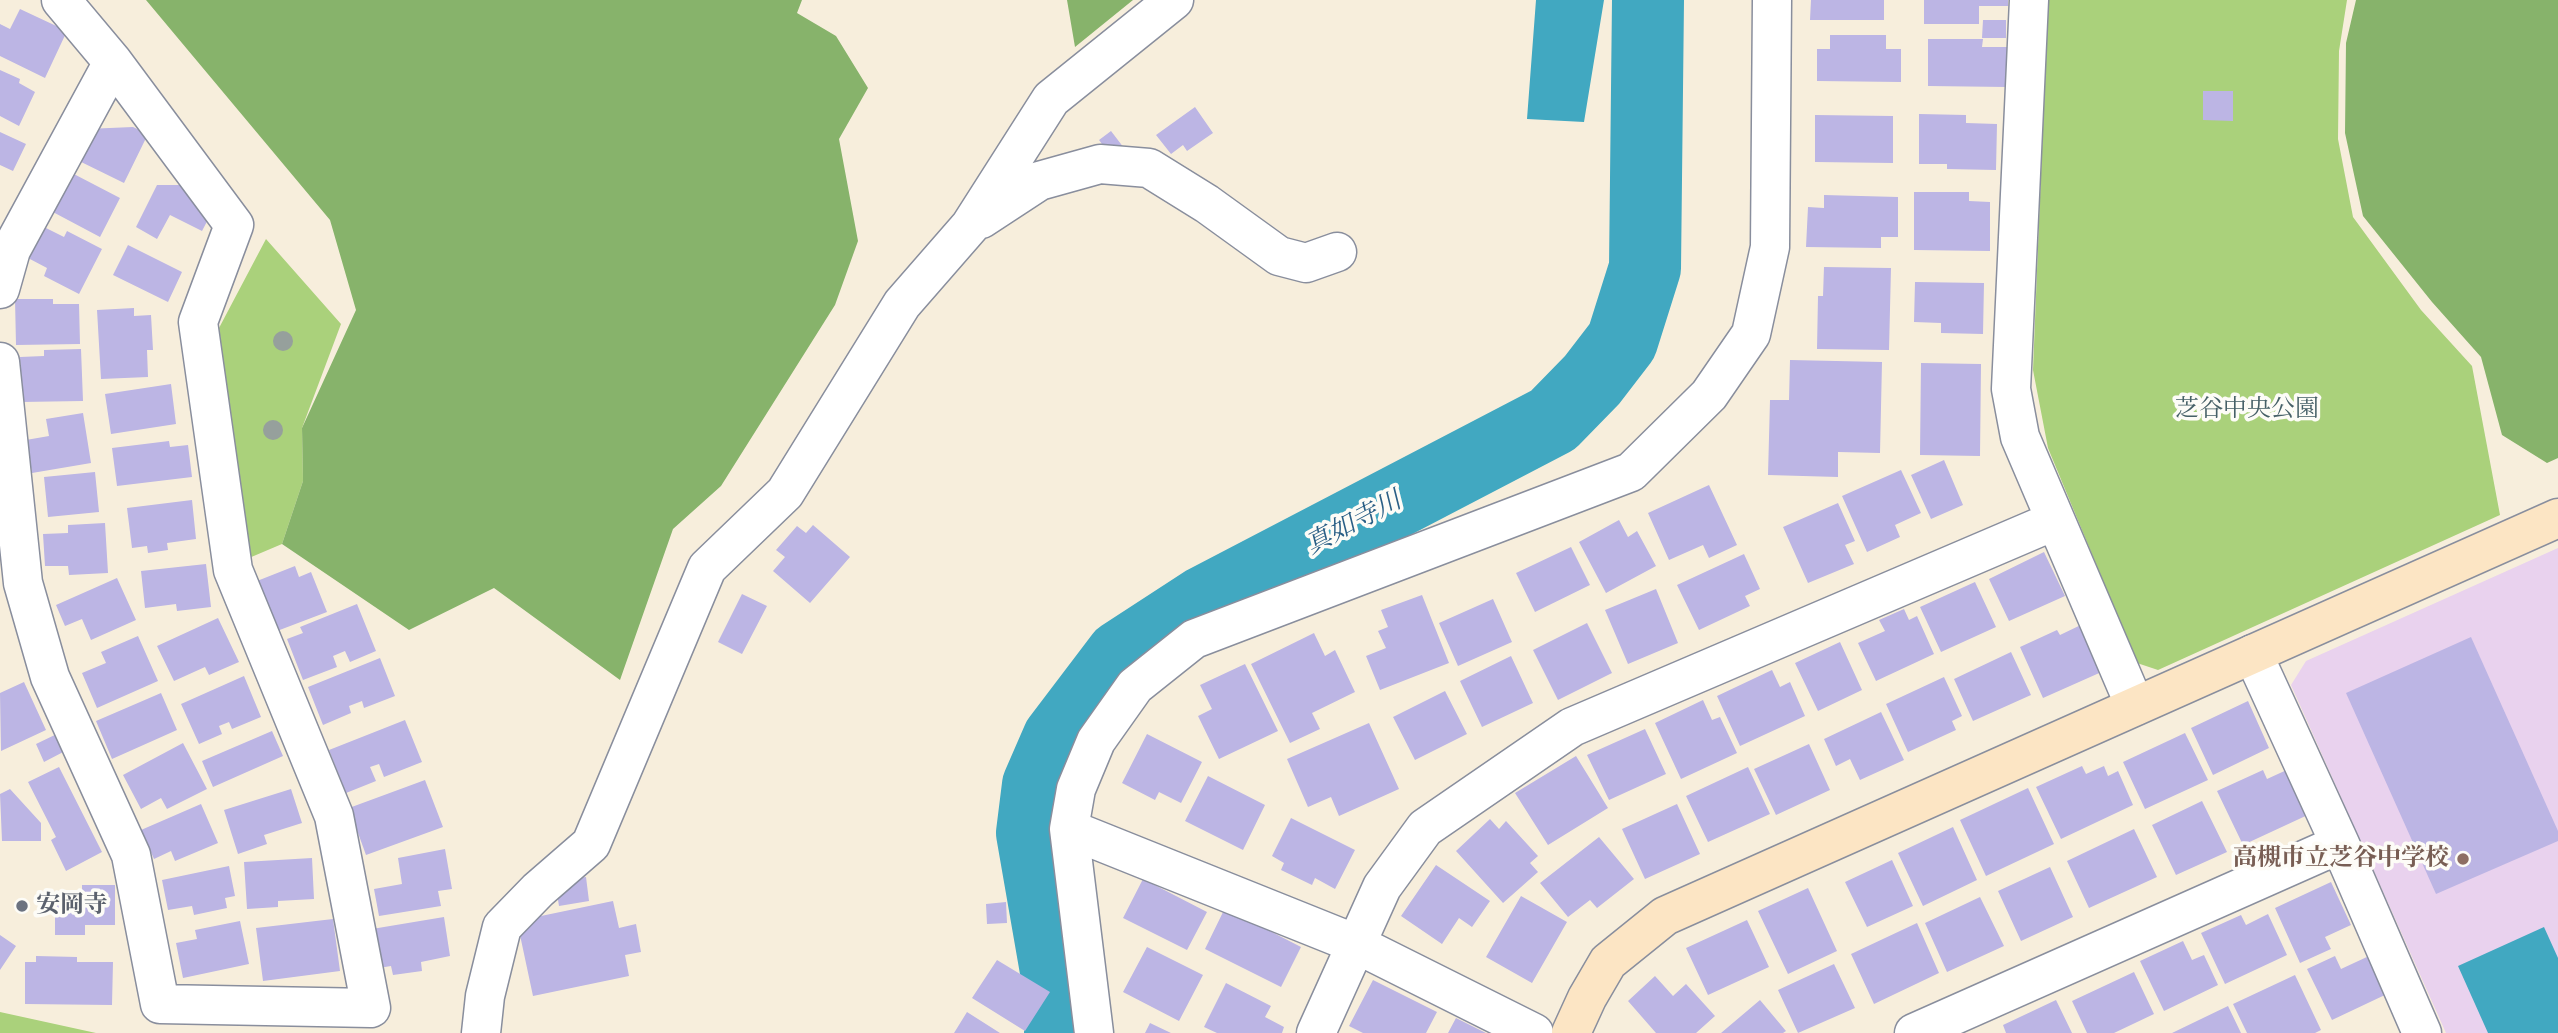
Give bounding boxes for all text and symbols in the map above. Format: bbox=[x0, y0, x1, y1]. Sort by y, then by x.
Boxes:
park label: 芝谷中央公園 bbox=[2175, 396, 2319, 424]
water label: 真如寺川 bbox=[1301, 486, 1407, 562]
place label: 高槻市立芝谷中学校 bbox=[2233, 845, 2449, 873]
marker: 高槻市立芝谷中学校 bbox=[2455, 851, 2471, 867]
place label: 安岡寺 bbox=[36, 892, 108, 920]
marker: 安岡寺 bbox=[14, 898, 30, 914]

